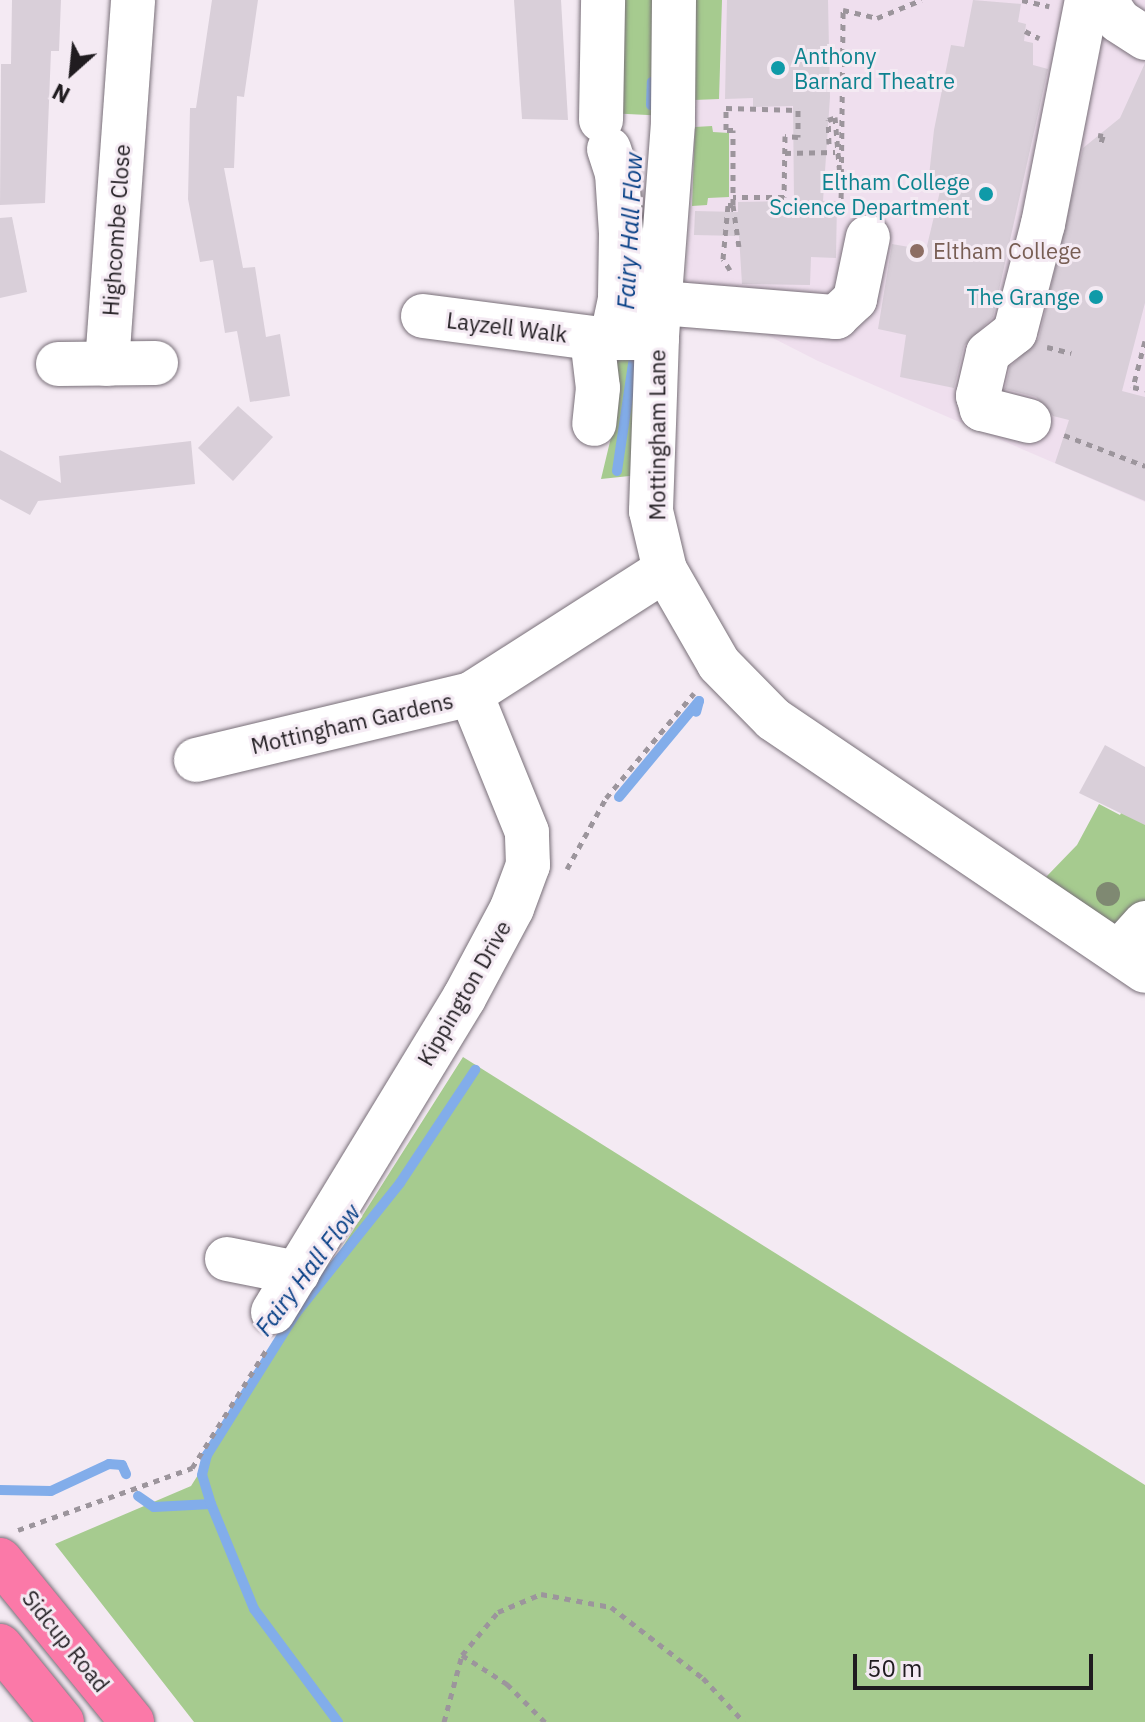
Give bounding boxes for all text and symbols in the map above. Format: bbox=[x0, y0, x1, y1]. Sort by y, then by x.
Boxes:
north arrow bbox=[32, 32, 112, 112]
place label: Anthony Barnard Theatre bbox=[794, 42, 955, 94]
marker: Anthony Barnard Theatre bbox=[769, 59, 787, 77]
text: N bbox=[47, 77, 75, 110]
street label: Highcombe Close bbox=[97, 143, 135, 317]
water label: Fairy Hall Flow bbox=[612, 152, 648, 310]
place label: Eltham College Science Department bbox=[769, 168, 970, 220]
marker: Eltham College Science Department bbox=[977, 185, 995, 203]
place label: Eltham College bbox=[933, 238, 1082, 264]
marker: Eltham College bbox=[908, 242, 926, 260]
place label: The Grange bbox=[967, 284, 1080, 310]
marker: The Grange bbox=[1087, 288, 1105, 306]
street label: Layzell Walk bbox=[445, 306, 569, 348]
street label: Mottingham Lane bbox=[644, 349, 670, 521]
street label: Mottingham Gardens bbox=[248, 687, 456, 759]
street label: Kippington Drive bbox=[412, 916, 516, 1070]
water label: Fairy Hall Flow bbox=[249, 1199, 367, 1341]
street label: Sidcup Road bbox=[17, 1585, 115, 1697]
scale bar bbox=[857, 1638, 1097, 1688]
text: 50 m bbox=[867, 1652, 922, 1684]

